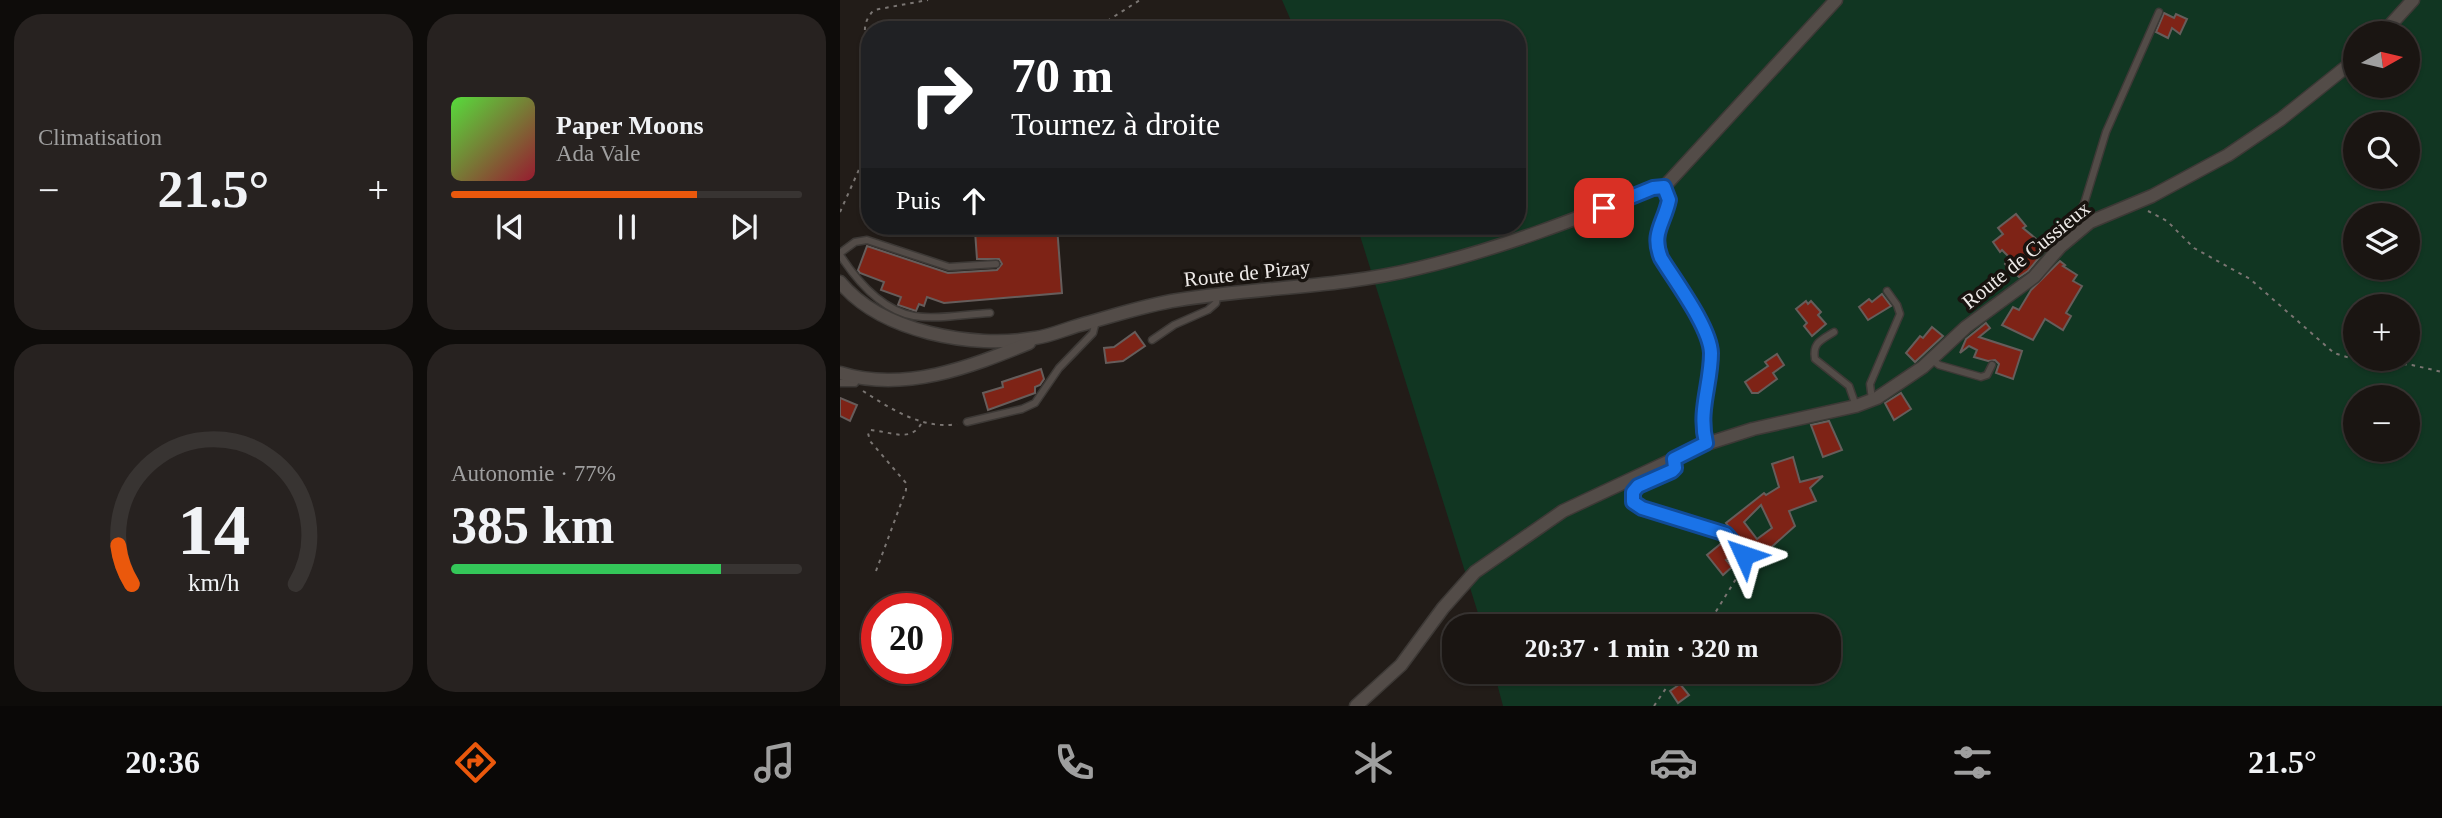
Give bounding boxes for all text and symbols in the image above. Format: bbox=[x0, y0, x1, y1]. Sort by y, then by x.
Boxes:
north arrow bbox=[2343, 21, 2420, 98]
map controls bbox=[2343, 21, 2420, 462]
text: 70 m bbox=[1011, 48, 1113, 103]
icon: right bbox=[896, 49, 987, 140]
text: Tournez à droite bbox=[1011, 106, 1220, 142]
text: Paper Moons bbox=[556, 111, 704, 140]
button: search bbox=[2343, 112, 2420, 189]
text: Climatisation bbox=[38, 125, 162, 150]
text: Ada Vale bbox=[556, 141, 641, 166]
text: 21.5° bbox=[158, 161, 269, 218]
text: − bbox=[38, 169, 59, 211]
text: + bbox=[368, 169, 389, 211]
pin bbox=[1574, 178, 1634, 238]
icon: ahead bbox=[955, 182, 993, 220]
text: Puis bbox=[896, 186, 941, 215]
icon: arrive bbox=[1585, 189, 1623, 227]
street label: Route de Cussieux bbox=[1957, 196, 2095, 314]
button: layers bbox=[2343, 203, 2420, 280]
icon: previous bbox=[491, 208, 529, 246]
icon: pause bbox=[608, 208, 646, 246]
icon: next bbox=[725, 208, 763, 246]
street label: Route de Pizay bbox=[1183, 254, 1312, 292]
button: + bbox=[2343, 294, 2420, 371]
button: − bbox=[2343, 385, 2420, 462]
text: Autonomie · 77% bbox=[451, 461, 616, 486]
text: 14 bbox=[177, 489, 250, 570]
text: 385 km bbox=[451, 497, 614, 554]
position arrow bbox=[1707, 518, 1781, 592]
text: km/h bbox=[188, 569, 240, 596]
speed limit sign: 20 bbox=[861, 593, 952, 684]
text: 20:37 · 1 min · 320 m bbox=[1525, 634, 1759, 663]
icon: directions bbox=[451, 738, 500, 787]
icon: music bbox=[750, 738, 799, 787]
icon: phone bbox=[1050, 738, 1099, 787]
icon: climate bbox=[1349, 738, 1398, 787]
icon: car bbox=[1649, 738, 1698, 787]
icon: filters bbox=[1948, 738, 1997, 787]
text: 20:36 bbox=[125, 744, 200, 780]
text: 21.5° bbox=[2248, 744, 2317, 780]

